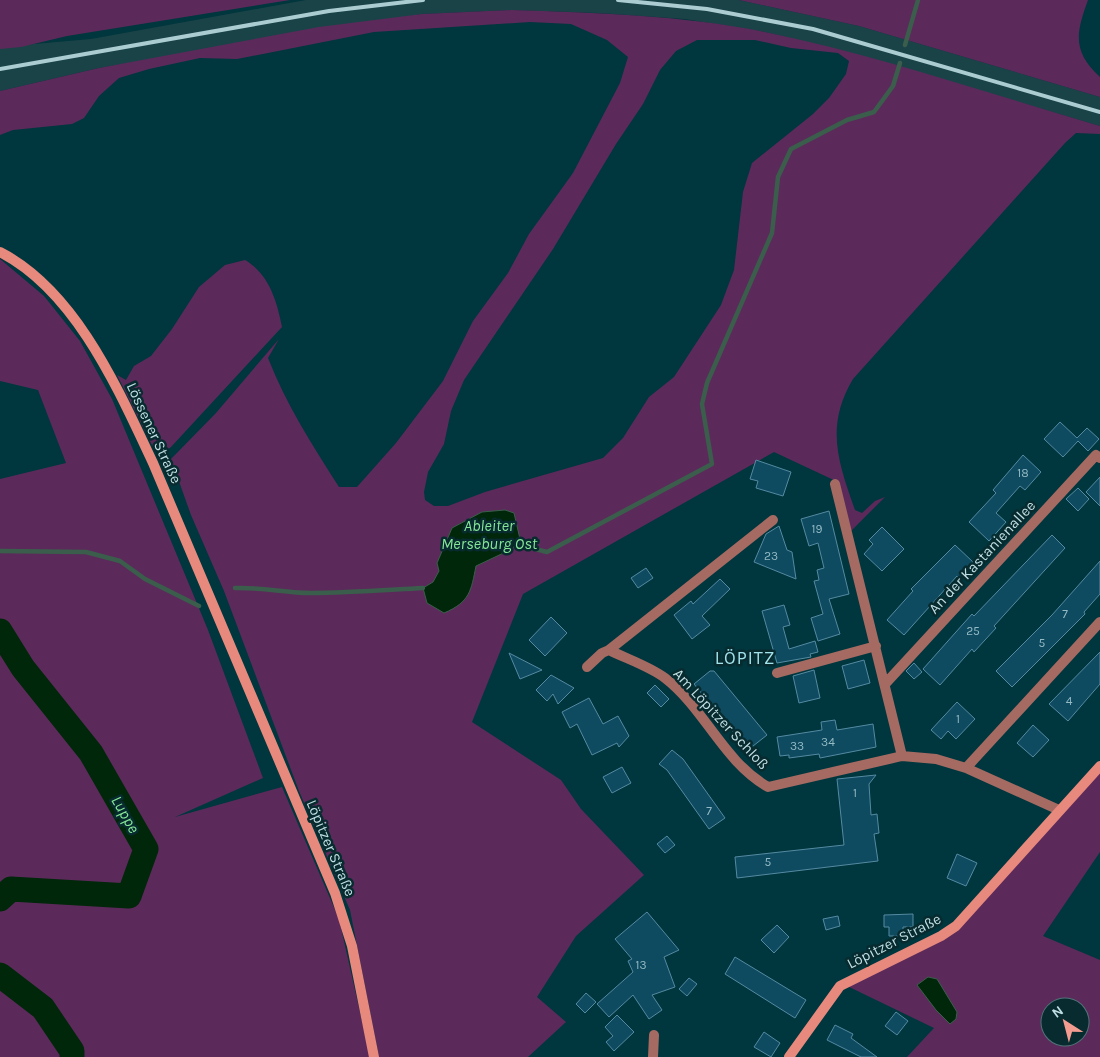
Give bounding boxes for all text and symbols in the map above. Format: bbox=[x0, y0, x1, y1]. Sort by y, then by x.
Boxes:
street label: Lössener Straße bbox=[123, 379, 185, 487]
house number: 18 bbox=[1017, 466, 1029, 480]
street label: An der Kastanienallee bbox=[925, 497, 1039, 617]
water label: Ableiter Merseburg Ost bbox=[441, 516, 538, 553]
house number: 19 bbox=[812, 522, 822, 536]
house number: 23 bbox=[764, 549, 778, 563]
house number: 7 bbox=[1062, 607, 1068, 621]
house number: 25 bbox=[966, 624, 980, 638]
house number: 5 bbox=[1039, 636, 1046, 650]
district label: LÖPITZ bbox=[715, 647, 775, 669]
street label: Am Löpitzer Schloß bbox=[670, 665, 772, 773]
house number: 4 bbox=[1066, 694, 1073, 708]
house number: 1 bbox=[956, 712, 960, 726]
house number: 34 bbox=[821, 735, 835, 749]
house number: 33 bbox=[790, 739, 804, 753]
house number: 1 bbox=[853, 786, 857, 800]
water label: Luppe bbox=[107, 792, 144, 837]
street label: Löpitzer Straße bbox=[303, 797, 359, 899]
house number: 7 bbox=[706, 804, 712, 818]
house number: 5 bbox=[765, 855, 772, 869]
street label: Löpitzer Straße bbox=[844, 910, 944, 972]
house number: 13 bbox=[635, 958, 647, 972]
north arrow bbox=[1040, 997, 1090, 1047]
text: N bbox=[1049, 1002, 1067, 1022]

